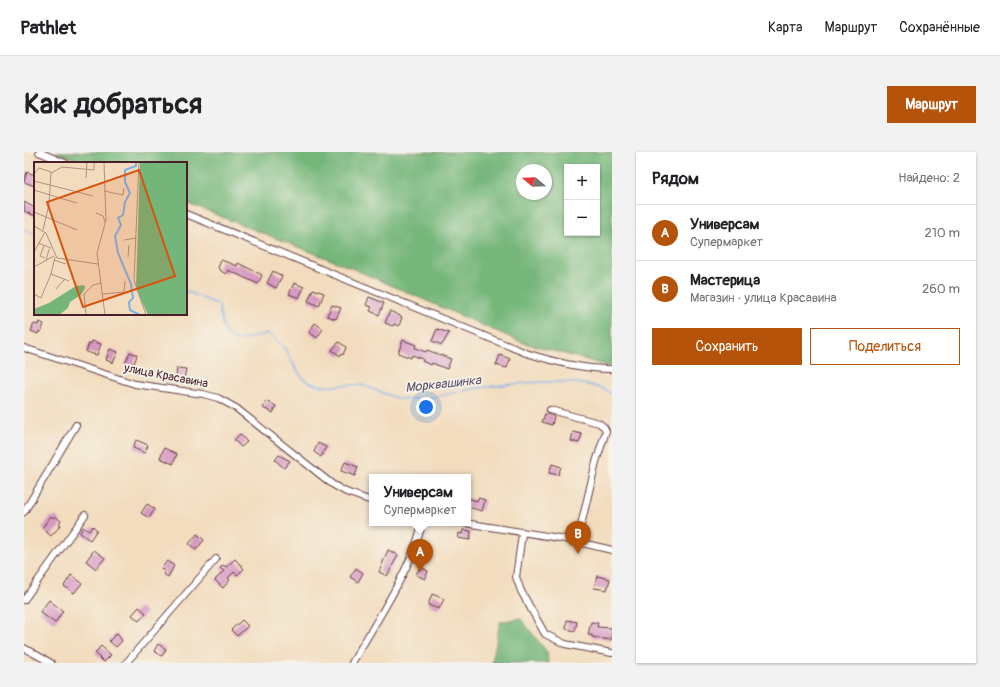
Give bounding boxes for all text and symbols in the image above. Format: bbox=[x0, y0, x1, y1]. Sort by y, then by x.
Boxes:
text: Pathlet bbox=[20, 16, 76, 40]
text: Карта bbox=[768, 19, 803, 36]
text: Маршрут bbox=[825, 19, 877, 36]
text: Сохранённые bbox=[899, 19, 980, 36]
button: Маршрут bbox=[887, 86, 976, 123]
text: Как добраться bbox=[24, 87, 202, 122]
inset map bbox=[34, 162, 187, 315]
north arrow bbox=[516, 164, 552, 200]
map controls bbox=[564, 164, 600, 236]
button: + bbox=[564, 164, 600, 200]
text: Рядом bbox=[652, 168, 699, 189]
text: Найдено: 2 bbox=[898, 170, 960, 186]
button: − bbox=[564, 200, 600, 236]
text: Универсам bbox=[690, 215, 760, 234]
text: A bbox=[661, 225, 669, 241]
text: 210 m bbox=[924, 225, 960, 241]
text: Супермаркет bbox=[690, 234, 763, 250]
text: Мастерица bbox=[690, 271, 760, 290]
text: B bbox=[661, 281, 669, 297]
text: 260 m bbox=[922, 281, 960, 297]
text: Магазин · улица Красавина bbox=[690, 290, 836, 306]
button: Сохранить bbox=[652, 328, 802, 365]
button: Поделиться bbox=[810, 328, 960, 365]
street label: улица Красавина bbox=[122, 360, 210, 392]
water label: Морквашинка bbox=[404, 372, 483, 396]
your location bbox=[416, 397, 436, 417]
popup bbox=[369, 474, 471, 526]
text: Универсам bbox=[383, 483, 453, 502]
text: Супермаркет bbox=[383, 502, 457, 518]
pin: B bbox=[565, 521, 591, 554]
pin: A bbox=[407, 539, 433, 572]

